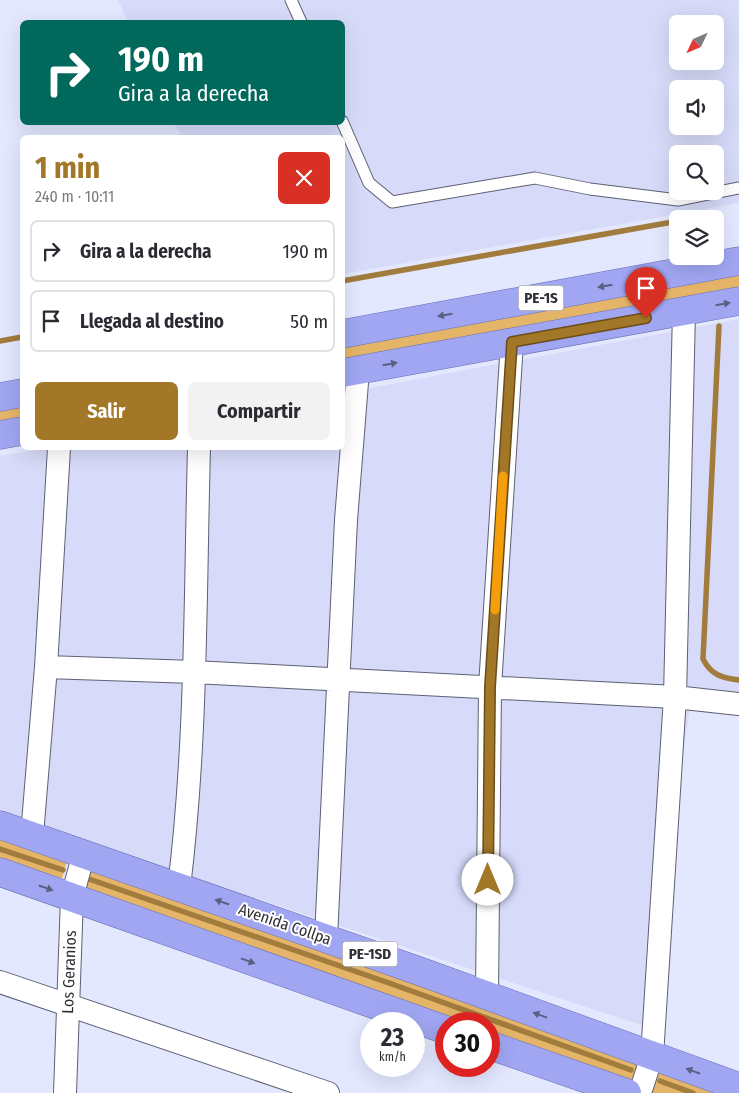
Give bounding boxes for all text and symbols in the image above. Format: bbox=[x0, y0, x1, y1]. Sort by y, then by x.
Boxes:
north arrow bbox=[669, 15, 724, 70]
map controls bbox=[669, 15, 724, 265]
text: 190 m bbox=[118, 38, 204, 80]
icon: right bbox=[35, 40, 100, 105]
text: Gira a la derecha bbox=[118, 80, 269, 107]
button: sound bbox=[669, 80, 724, 135]
button: search bbox=[669, 145, 724, 200]
text: 1 min bbox=[35, 150, 100, 186]
button: close bbox=[278, 152, 330, 204]
text: 240 m · 10:11 bbox=[35, 187, 114, 206]
button: layers bbox=[669, 210, 724, 265]
icon: right bbox=[37, 237, 65, 265]
text: Gira a la derecha bbox=[80, 240, 212, 263]
text: 190 m bbox=[282, 240, 328, 263]
pin bbox=[625, 267, 667, 318]
icon: arrive bbox=[632, 274, 660, 302]
one-way arrow bbox=[597, 282, 613, 290]
road number: PE-1S bbox=[518, 286, 564, 310]
one-way arrow bbox=[715, 300, 731, 308]
icon: arrive bbox=[37, 307, 65, 335]
text: Llegada al destino bbox=[80, 310, 224, 333]
text: 50 m bbox=[290, 310, 328, 333]
one-way arrow bbox=[437, 312, 453, 320]
one-way arrow bbox=[383, 360, 399, 368]
button: Salir bbox=[35, 382, 178, 440]
button: Compartir bbox=[188, 382, 330, 440]
position arrow bbox=[461, 853, 513, 905]
one-way arrow bbox=[39, 884, 54, 892]
one-way arrow bbox=[215, 898, 230, 905]
street label: Avenida Collpa bbox=[236, 899, 334, 949]
street label: Los Geranios bbox=[58, 930, 80, 1014]
road number: PE-1SD bbox=[342, 942, 398, 966]
one-way arrow bbox=[241, 958, 256, 965]
one-way arrow bbox=[533, 1011, 548, 1018]
speed limit sign: 30 bbox=[435, 1012, 500, 1077]
text: 23 bbox=[381, 1023, 404, 1053]
text: km/h bbox=[379, 1050, 406, 1064]
one-way arrow bbox=[685, 1067, 700, 1075]

